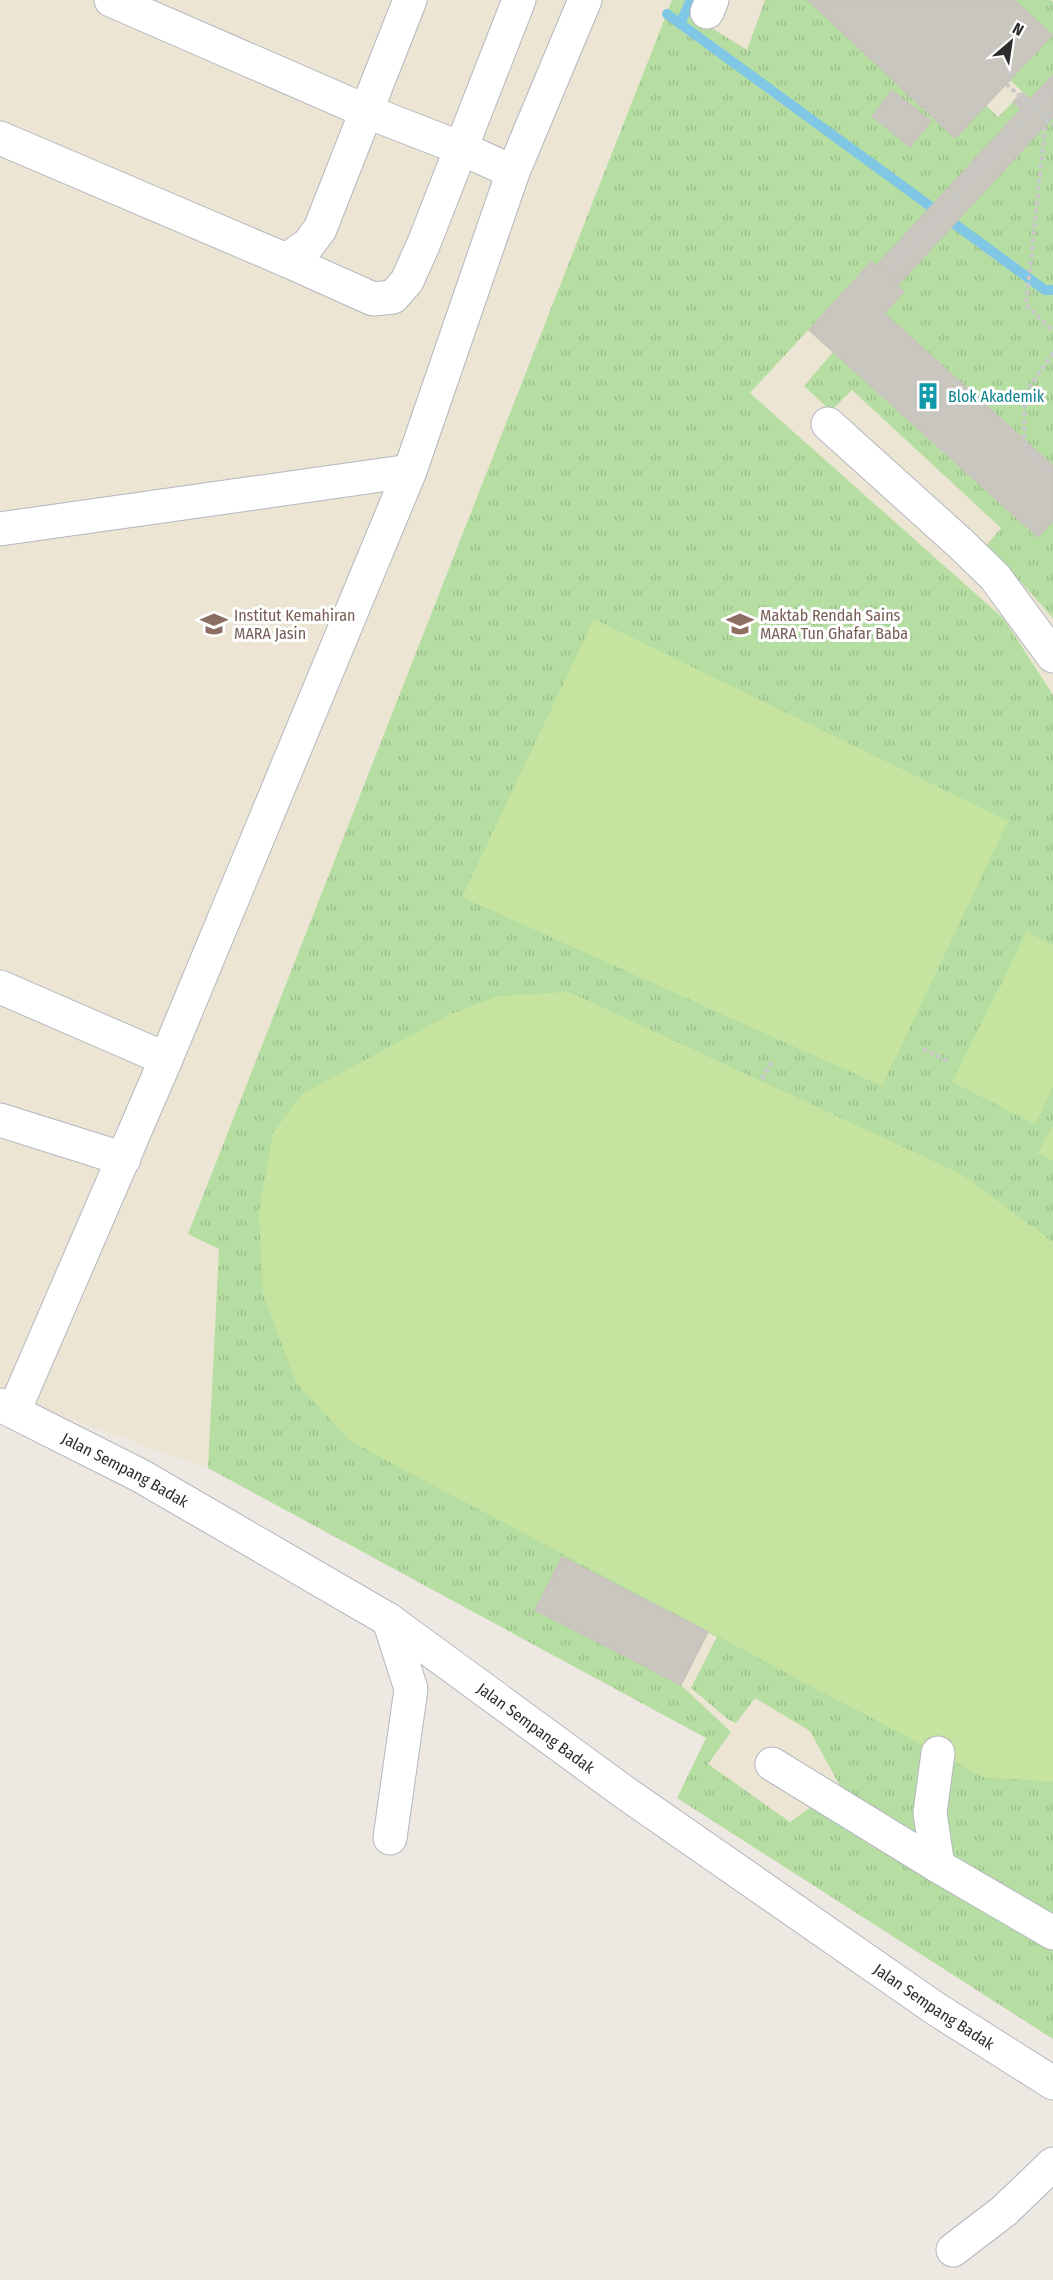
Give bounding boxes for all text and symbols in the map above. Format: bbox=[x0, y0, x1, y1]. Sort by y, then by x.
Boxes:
north arrow bbox=[981, 12, 1041, 72]
text: N bbox=[1009, 19, 1027, 40]
building icon: Blok Akademik bbox=[913, 381, 943, 411]
place label: Blok Akademik bbox=[948, 387, 1045, 406]
place label: Institut Kemahiran MARA Jasin bbox=[234, 606, 355, 643]
place label: Maktab Rendah Sains MARA Tun Ghafar Baba bbox=[760, 606, 908, 643]
school or university icon: Institut Kemahiran MARA Jasin bbox=[199, 609, 229, 639]
school or university icon: Maktab Rendah Sains MARA Tun Ghafar Baba bbox=[725, 609, 755, 639]
street label: Jalan Sempang Badak bbox=[59, 1428, 193, 1511]
street label: Jalan Sempang Badak bbox=[474, 1678, 599, 1777]
street label: Jalan Sempang Badak bbox=[870, 1959, 999, 2053]

